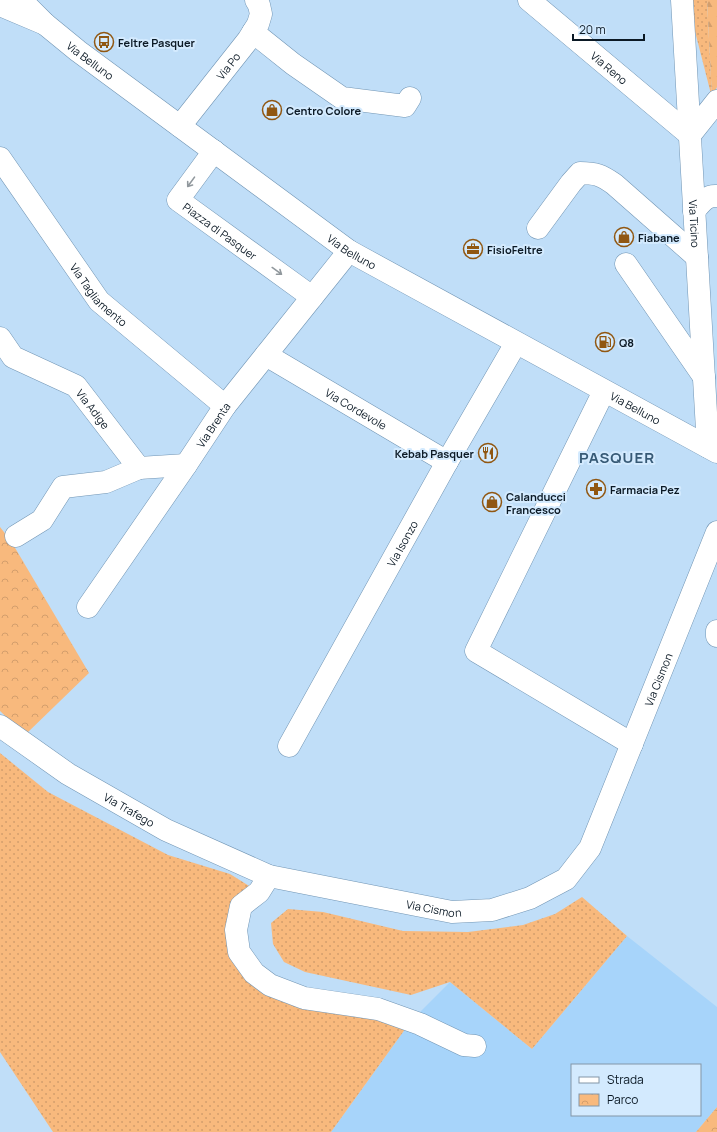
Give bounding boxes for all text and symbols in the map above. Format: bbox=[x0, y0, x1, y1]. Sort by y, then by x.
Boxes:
scale bar bbox=[573, 16, 644, 42]
text: 20 m bbox=[579, 21, 606, 38]
bus stop icon: Feltre Pasquer bbox=[93, 31, 115, 53]
place label: Feltre Pasquer bbox=[118, 35, 196, 50]
street label: Via Belluno bbox=[64, 37, 117, 83]
street label: Via Reno bbox=[588, 48, 631, 88]
street label: Via Po bbox=[212, 49, 243, 82]
shop icon: Centro Colore bbox=[261, 99, 283, 121]
place label: Centro Colore bbox=[286, 103, 362, 118]
one-way arrow bbox=[187, 177, 195, 188]
street label: Piazza di Pasquer bbox=[180, 199, 260, 263]
street label: Via Ticino bbox=[686, 199, 704, 249]
shop icon: Fiabane bbox=[613, 226, 635, 248]
street label: Via Belluno bbox=[324, 230, 380, 272]
place label: Fiabane bbox=[638, 230, 680, 245]
office icon: FisioFeltre bbox=[462, 238, 484, 260]
place label: FisioFeltre bbox=[487, 242, 543, 257]
street label: Via Tagliamento bbox=[67, 260, 131, 329]
one-way arrow bbox=[271, 267, 282, 275]
fuel station icon: Q8 bbox=[594, 331, 616, 353]
place label: Q8 bbox=[619, 335, 634, 350]
street label: Via Cordevole bbox=[323, 384, 390, 433]
street label: Via Adige bbox=[73, 386, 114, 432]
street label: Via Belluno bbox=[608, 388, 664, 428]
street label: Via Brenta bbox=[192, 399, 233, 450]
restaurant icon: Kebab Pasquer bbox=[477, 442, 499, 464]
place label: Kebab Pasquer bbox=[395, 446, 475, 461]
district label: PASQUER bbox=[579, 447, 655, 468]
pharmacy icon: Farmacia Pez bbox=[585, 478, 607, 500]
place label: Farmacia Pez bbox=[610, 482, 680, 497]
place label: Calanducci Francesco bbox=[506, 489, 566, 517]
shop icon: Calanducci Francesco bbox=[481, 491, 503, 513]
street label: Via Isonzo bbox=[383, 517, 421, 569]
street label: Via Cismon bbox=[640, 651, 675, 708]
street label: Via Trafego bbox=[101, 789, 158, 830]
street label: Via Cismon bbox=[405, 896, 462, 920]
legend bbox=[571, 1064, 701, 1116]
text: Strada bbox=[607, 1071, 644, 1088]
text: Parco bbox=[607, 1091, 638, 1108]

